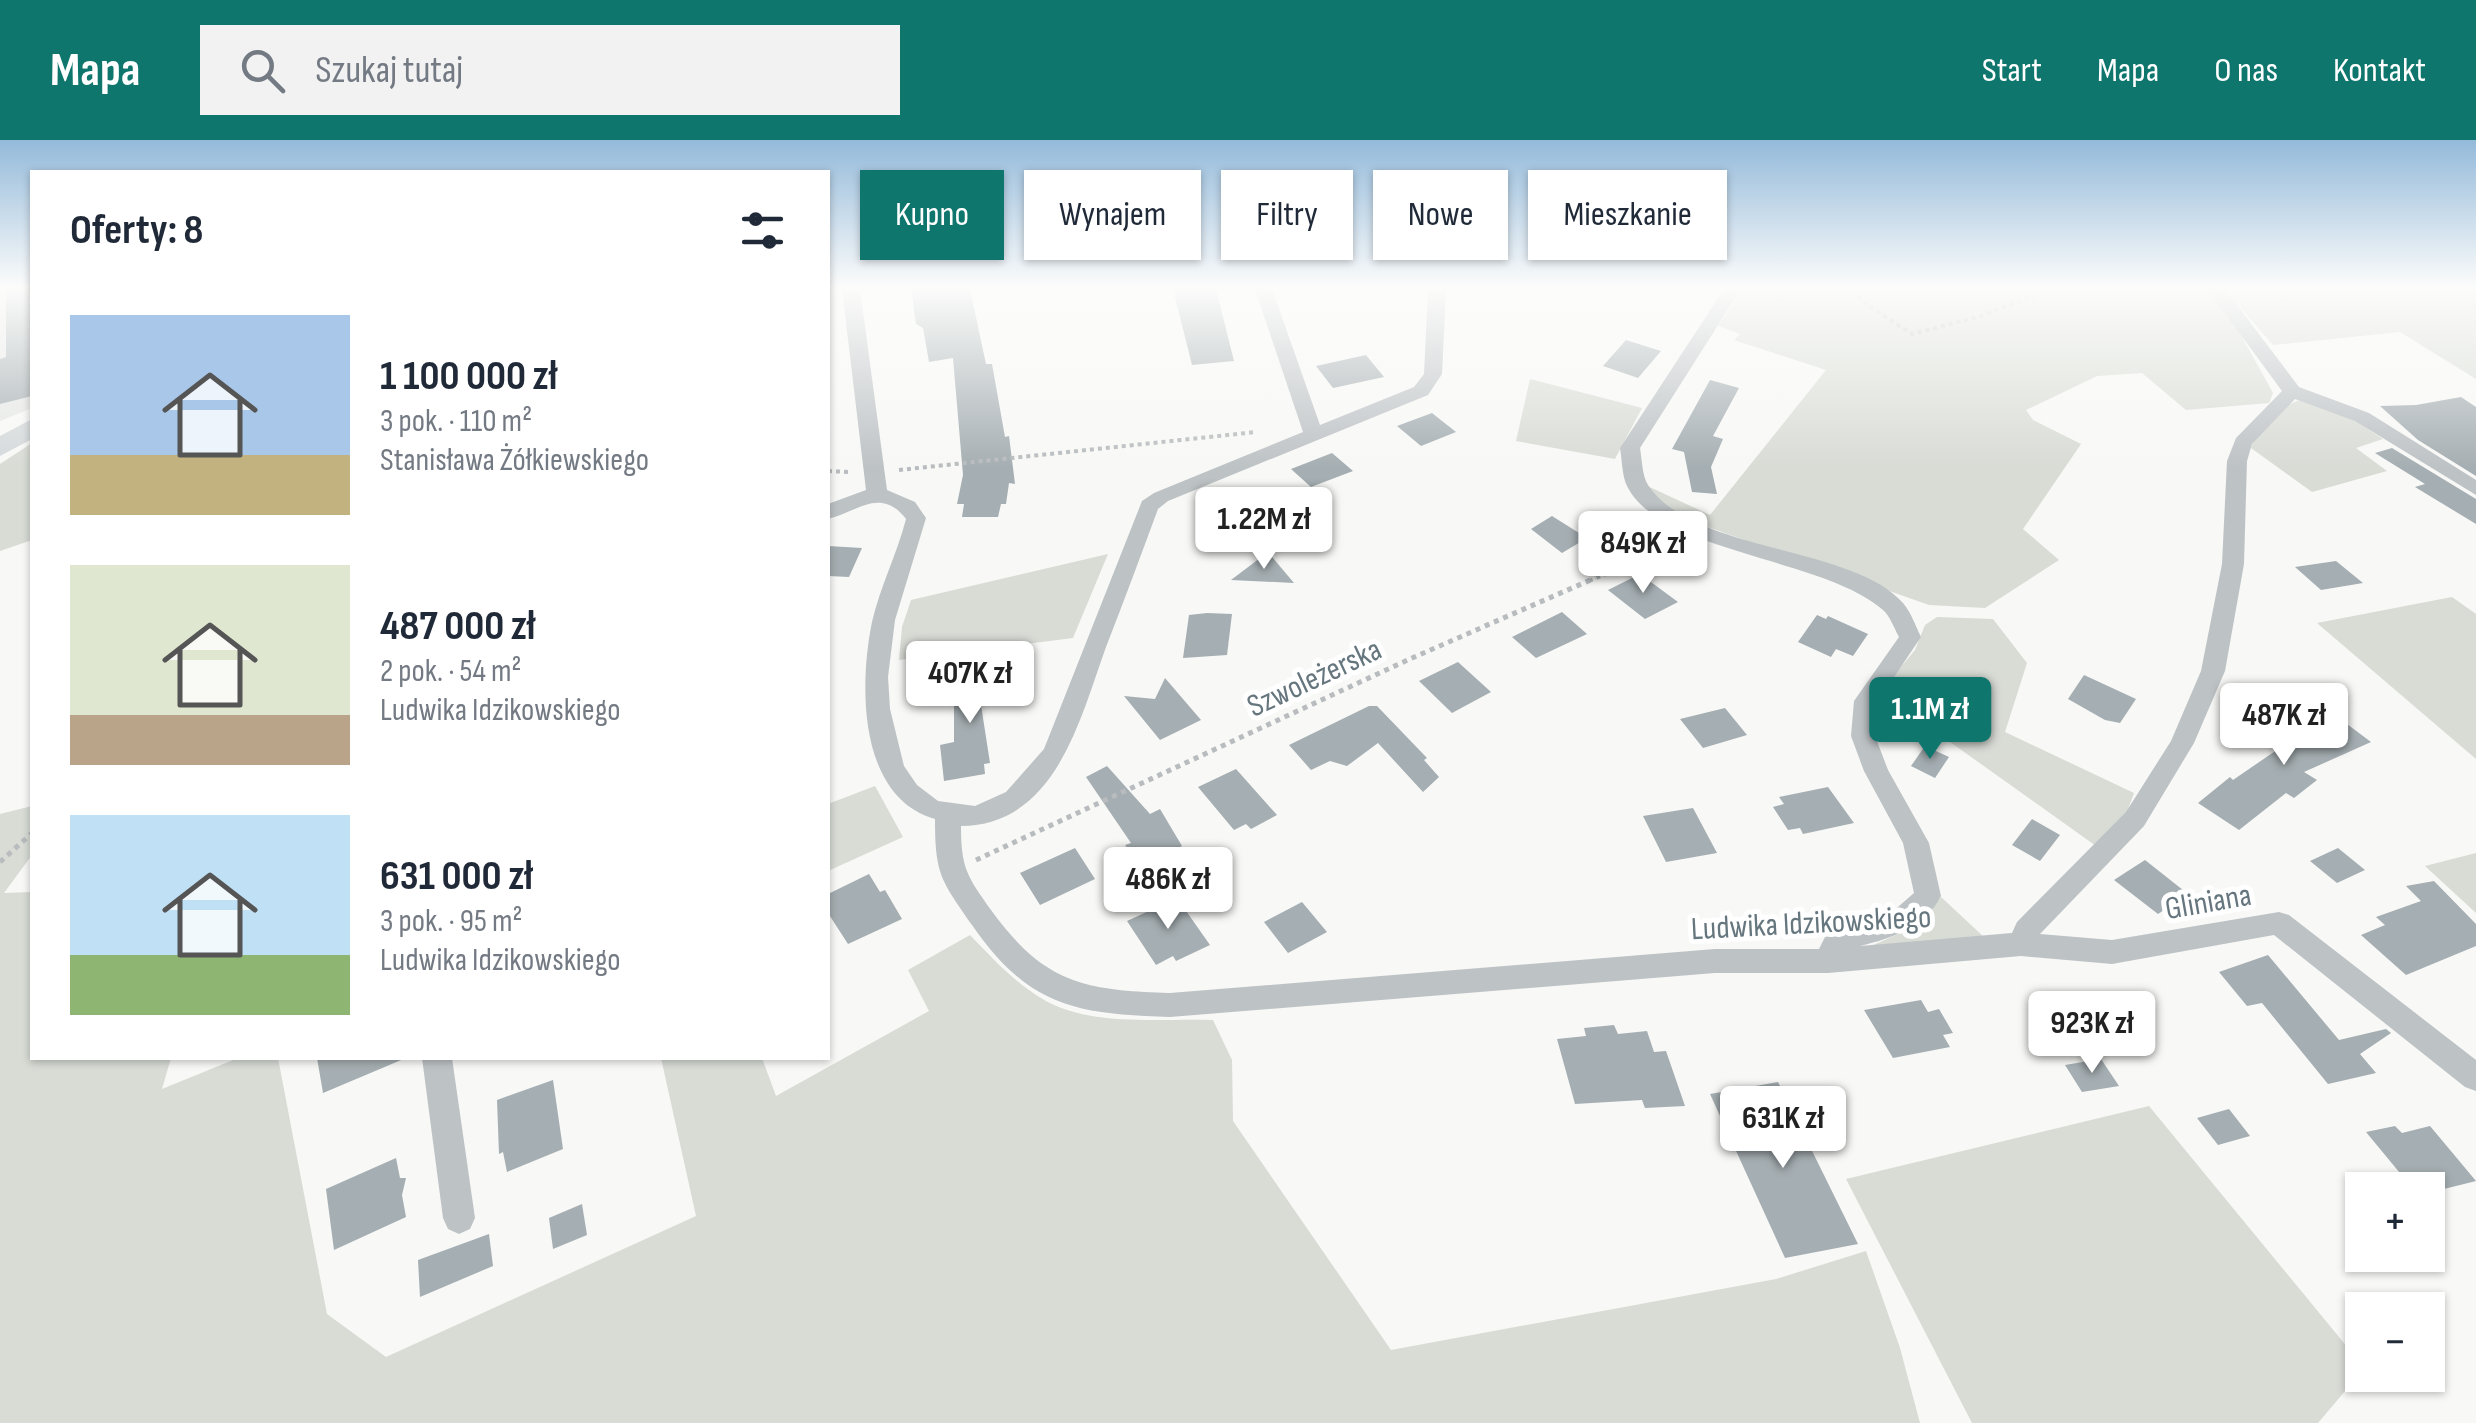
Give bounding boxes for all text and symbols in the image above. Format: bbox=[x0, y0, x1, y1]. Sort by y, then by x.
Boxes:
search box bbox=[200, 25, 900, 115]
text: Mapa bbox=[50, 42, 140, 99]
icon: search bbox=[235, 43, 290, 98]
text: Szukaj tutaj bbox=[315, 48, 463, 93]
text: Start bbox=[1982, 49, 2042, 92]
text: Mapa bbox=[2097, 49, 2159, 92]
text: O nas bbox=[2214, 49, 2278, 92]
text: Kontakt bbox=[2333, 49, 2426, 92]
chip: Kupno bbox=[860, 170, 1004, 260]
chip: Wynajem bbox=[1024, 170, 1201, 260]
chip: Filtry bbox=[1221, 170, 1353, 260]
chip: Nowe bbox=[1373, 170, 1508, 260]
chip: Mieszkanie bbox=[1528, 170, 1727, 260]
icon: filters bbox=[735, 203, 790, 258]
text: Oferty: 8 bbox=[70, 205, 203, 256]
text: 1 100 000 zł bbox=[380, 351, 557, 402]
icon: home bbox=[150, 355, 270, 475]
text: 3 pok. · 110 m² bbox=[380, 402, 532, 441]
text: Stanisława Żółkiewskiego bbox=[380, 441, 649, 480]
pin: 1.22M zł bbox=[1161, 487, 1367, 572]
text: 1.22M zł bbox=[1217, 500, 1311, 539]
pin: 849K zł bbox=[1551, 511, 1735, 596]
text: 849K zł bbox=[1600, 524, 1686, 563]
text: 487 000 zł bbox=[380, 601, 536, 652]
icon: home bbox=[150, 605, 270, 725]
street label: Szwoleżerska bbox=[1241, 630, 1388, 726]
pin: 407K zł bbox=[878, 641, 1062, 726]
text: 2 pok. · 54 m² bbox=[380, 652, 522, 691]
text: 407K zł bbox=[928, 654, 1012, 693]
pin: 1.1M zł bbox=[1838, 677, 2022, 762]
pin: 487K zł bbox=[2192, 683, 2376, 768]
text: 1.1M zł bbox=[1891, 690, 1969, 729]
text: Ludwika Idzikowskiego bbox=[380, 691, 621, 730]
text: 487K zł bbox=[2242, 696, 2326, 735]
pin: 486K zł bbox=[1076, 847, 1260, 932]
text: 631 000 zł bbox=[380, 851, 533, 902]
icon: home bbox=[150, 855, 270, 975]
text: 486K zł bbox=[1126, 860, 1210, 899]
street label: Gliniana bbox=[2162, 876, 2254, 929]
street label: Ludwika Idzikowskiego bbox=[1690, 898, 1932, 949]
text: 3 pok. · 95 m² bbox=[380, 902, 522, 941]
text: Ludwika Idzikowskiego bbox=[380, 941, 621, 980]
pin: 923K zł bbox=[2000, 991, 2184, 1076]
text: 923K zł bbox=[2050, 1004, 2134, 1043]
pin: 631K zł bbox=[1691, 1086, 1875, 1171]
text: 631K zł bbox=[1742, 1099, 1824, 1138]
map controls bbox=[2345, 1172, 2445, 1392]
button: + bbox=[2345, 1172, 2445, 1272]
button: − bbox=[2345, 1292, 2445, 1392]

